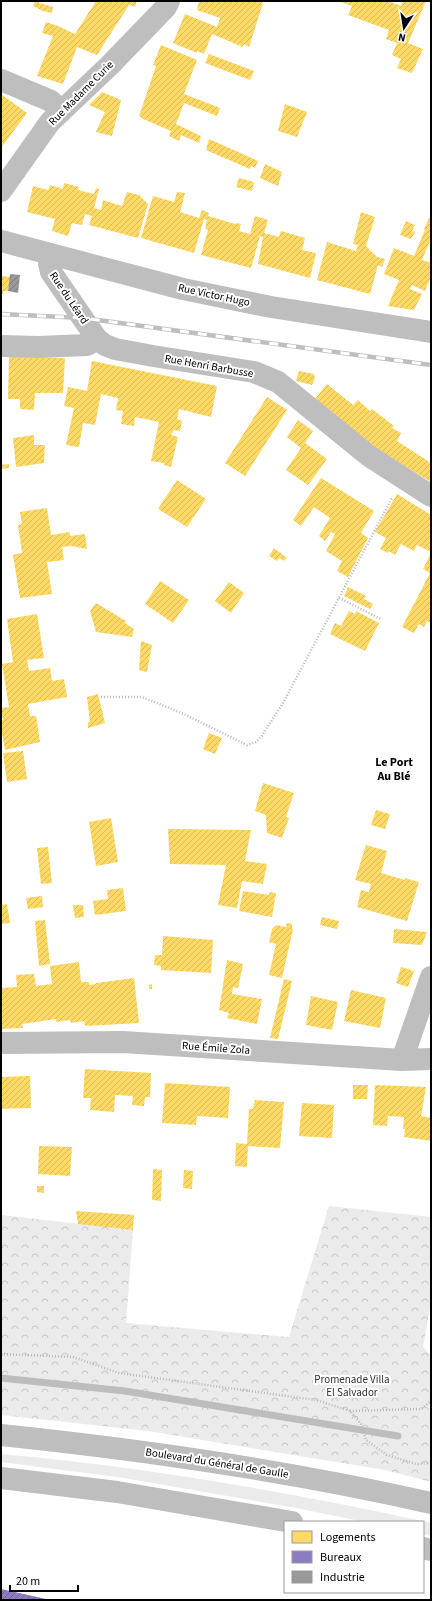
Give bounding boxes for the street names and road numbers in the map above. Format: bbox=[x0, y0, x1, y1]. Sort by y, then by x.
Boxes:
street label: Rue Madame Curie bbox=[45, 57, 117, 129]
street label: Rue du Léard bbox=[46, 269, 92, 327]
street label: Rue Victor Hugo bbox=[177, 280, 251, 310]
street label: Rue Henri Barbusse bbox=[163, 351, 255, 381]
street label: Rue Émile Zola bbox=[182, 1038, 250, 1058]
street label: Boulevard du Général de Gaulle bbox=[144, 1444, 290, 1482]

